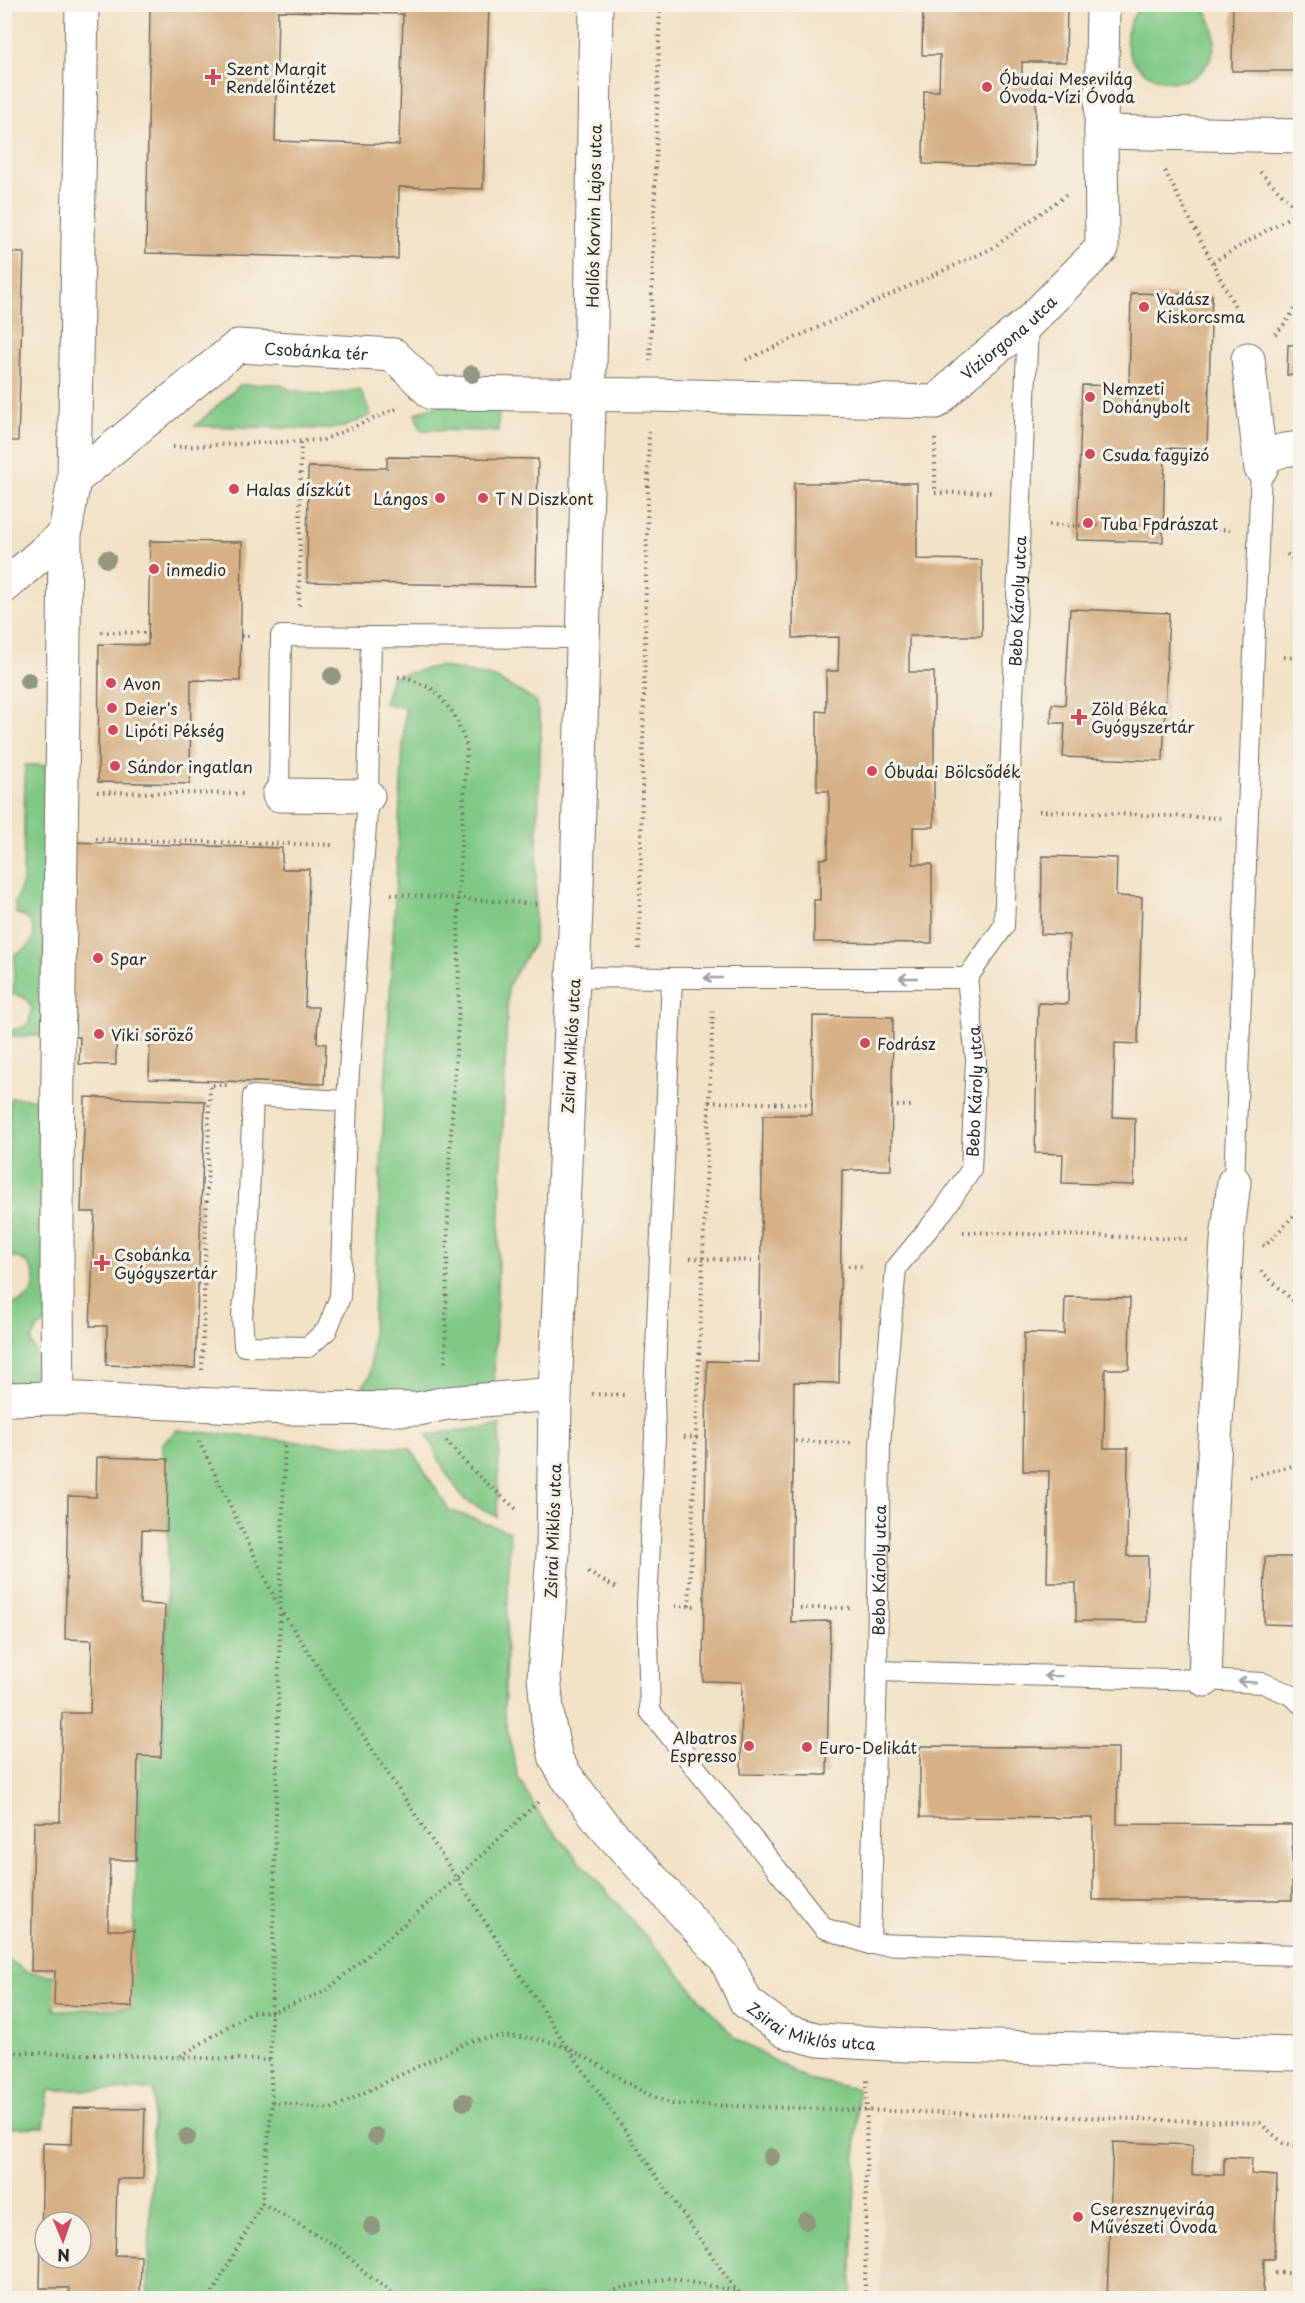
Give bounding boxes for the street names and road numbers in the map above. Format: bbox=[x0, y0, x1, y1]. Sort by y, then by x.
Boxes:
street label: Hollós Korvin Lajos utca bbox=[579, 124, 607, 308]
street label: Víziorgona utca bbox=[954, 289, 1062, 385]
street label: Csobánka tér bbox=[263, 336, 369, 366]
street label: Bebo Károly utca bbox=[1002, 535, 1032, 667]
street label: Zsirai Miklós utca bbox=[554, 978, 586, 1114]
street label: Bebo Károly utca bbox=[960, 1025, 988, 1157]
street label: Zsirai Miklós utca bbox=[538, 1463, 566, 1599]
street label: Bebo Károly utca bbox=[865, 1504, 891, 1636]
street label: Zsirai Miklós utca bbox=[743, 1995, 876, 2055]

